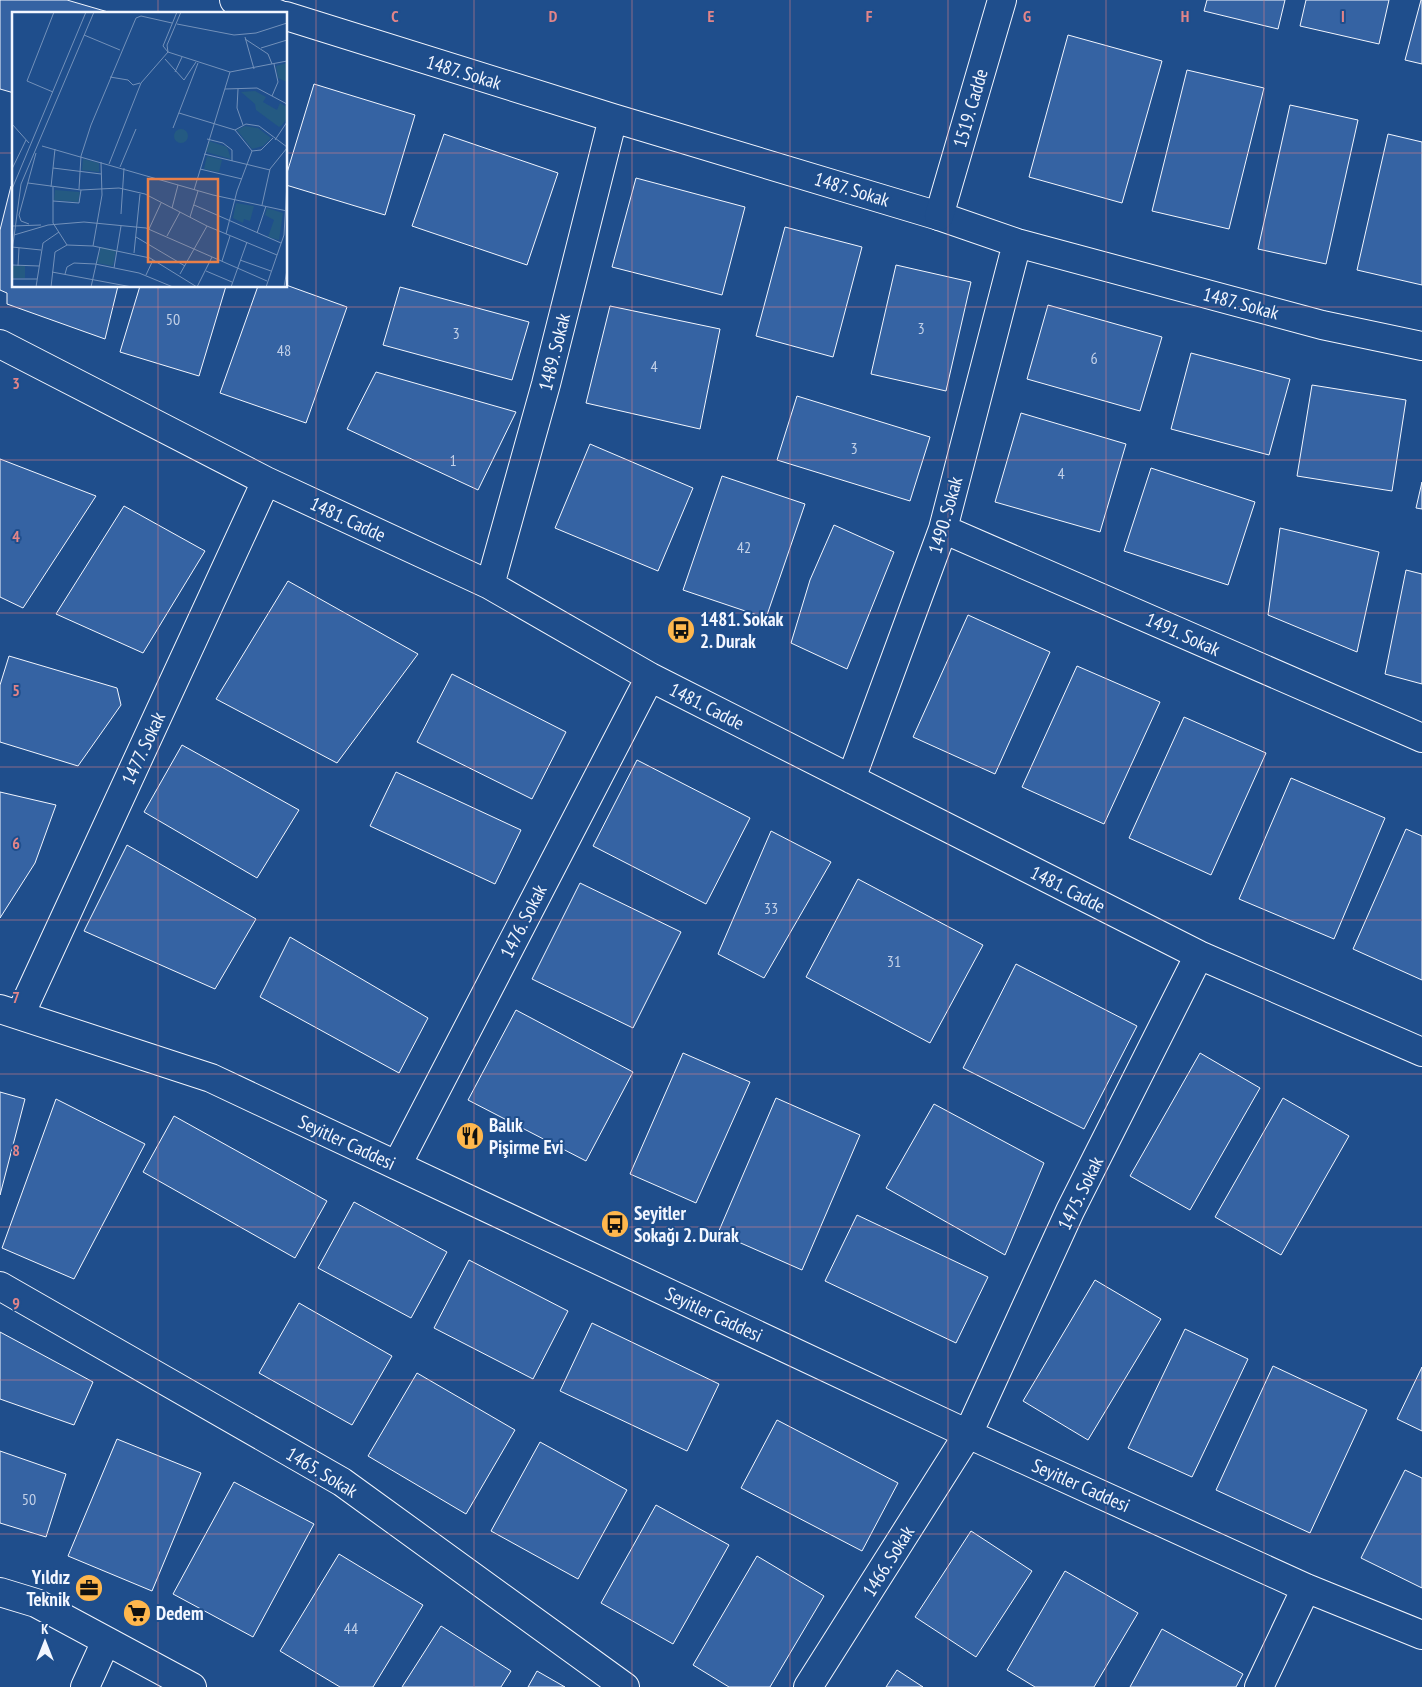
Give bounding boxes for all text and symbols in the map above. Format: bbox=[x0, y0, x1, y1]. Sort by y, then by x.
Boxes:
text: C bbox=[391, 6, 399, 26]
text: D bbox=[549, 6, 558, 26]
text: E bbox=[708, 6, 715, 26]
text: F bbox=[866, 6, 873, 26]
text: G bbox=[1023, 6, 1031, 26]
text: H bbox=[1181, 6, 1189, 26]
text: I bbox=[1341, 6, 1345, 26]
inset map bbox=[12, 12, 288, 288]
street label: 1487. Sokak bbox=[424, 49, 505, 95]
street label: 1519. Cadde bbox=[947, 66, 993, 150]
street label: 1487. Sokak bbox=[812, 166, 893, 212]
street label: 1487. Sokak bbox=[1201, 281, 1282, 325]
house number: 50 bbox=[166, 309, 180, 329]
street label: 1489. Sokak bbox=[533, 310, 575, 393]
house number: 3 bbox=[917, 318, 925, 338]
house number: 3 bbox=[452, 323, 460, 343]
house number: 48 bbox=[277, 340, 291, 360]
house number: 6 bbox=[1090, 348, 1098, 368]
house number: 4 bbox=[650, 356, 658, 376]
text: 3 bbox=[12, 373, 20, 393]
house number: 3 bbox=[850, 438, 858, 458]
house number: 1 bbox=[449, 450, 457, 470]
house number: 4 bbox=[1057, 463, 1065, 483]
street label: 1490. Sokak bbox=[923, 473, 968, 556]
street label: 1481. Cadde bbox=[306, 491, 390, 547]
text: 4 bbox=[12, 526, 20, 546]
house number: 42 bbox=[737, 537, 751, 557]
place label: 1481. Sokak 2. Durak bbox=[700, 607, 784, 653]
street label: 1491. Sokak bbox=[1142, 607, 1225, 661]
bus stop icon: 1481. Sokak 2. Durak bbox=[666, 615, 696, 645]
street label: 1481. Cadde bbox=[666, 677, 749, 735]
text: 5 bbox=[12, 680, 20, 700]
street label: 1477. Sokak bbox=[116, 707, 170, 788]
text: 6 bbox=[12, 833, 20, 853]
street label: 1481. Cadde bbox=[1027, 860, 1110, 918]
street label: 1476. Sokak bbox=[494, 880, 552, 962]
house number: 33 bbox=[764, 898, 778, 918]
house number: 31 bbox=[887, 951, 901, 971]
text: 7 bbox=[12, 987, 20, 1007]
street label: Seyitler Caddesi bbox=[295, 1109, 399, 1175]
place label: Balık Pişirme Evi bbox=[489, 1113, 563, 1159]
restaurant icon: Balık Pişirme Evi bbox=[455, 1121, 485, 1151]
text: 8 bbox=[12, 1140, 20, 1160]
street label: 1475. Sokak bbox=[1052, 1152, 1108, 1234]
place label: Seyitler Sokağı 2. Durak bbox=[634, 1201, 739, 1247]
bus stop icon: Seyitler Sokağı 2. Durak bbox=[600, 1209, 630, 1239]
street label: Seyitler Caddesi bbox=[662, 1281, 766, 1347]
text: 9 bbox=[12, 1293, 20, 1313]
street label: 1465. Sokak bbox=[282, 1441, 363, 1503]
street label: Seyitler Caddesi bbox=[1028, 1453, 1134, 1517]
house number: 50 bbox=[22, 1489, 36, 1509]
street label: 1466. Sokak bbox=[857, 1521, 919, 1601]
place label: Yıldız Teknik bbox=[26, 1565, 70, 1611]
office icon: Yıldız Teknik bbox=[74, 1573, 104, 1603]
supermarket icon: Dedem bbox=[122, 1598, 152, 1628]
place label: Dedem bbox=[156, 1601, 203, 1625]
north arrow bbox=[20, 1617, 70, 1667]
house number: 44 bbox=[344, 1618, 358, 1638]
text: K bbox=[41, 1620, 49, 1638]

